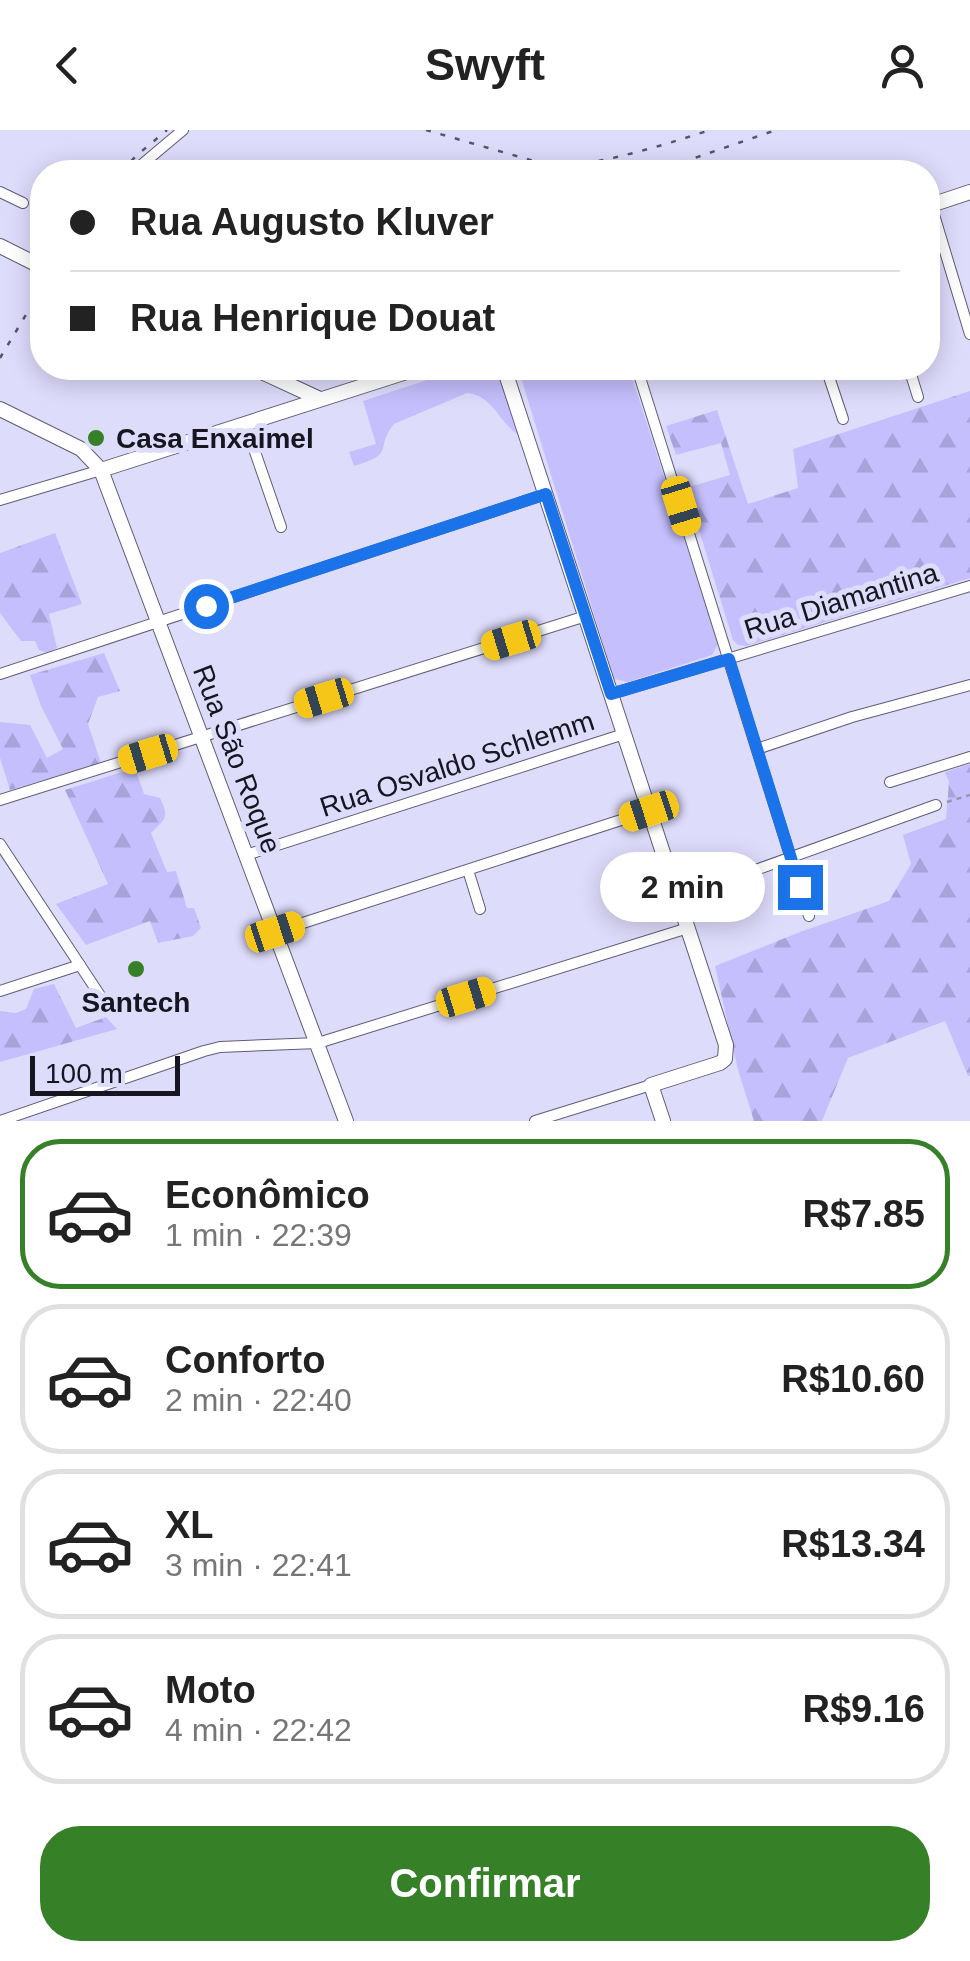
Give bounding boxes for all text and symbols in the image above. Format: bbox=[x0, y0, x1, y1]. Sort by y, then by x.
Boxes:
icon: back bbox=[40, 38, 95, 93]
icon: person bbox=[875, 38, 930, 93]
text: Swyft bbox=[425, 39, 545, 90]
text: Rua Augusto Kluver bbox=[130, 201, 494, 243]
text: Rua Henrique Douat bbox=[130, 297, 495, 339]
place label: Casa Enxaimel bbox=[116, 423, 314, 454]
marker: Casa Enxaimel bbox=[85, 427, 107, 449]
car bbox=[658, 473, 704, 539]
street label: Rua Diamantina bbox=[740, 557, 942, 645]
route start bbox=[184, 584, 229, 629]
car bbox=[478, 617, 544, 663]
street label: Rua São Roque bbox=[187, 660, 287, 858]
car bbox=[291, 675, 357, 721]
street label: Rua Osvaldo Schlemm bbox=[316, 705, 598, 823]
car bbox=[115, 731, 181, 777]
car bbox=[616, 787, 682, 835]
callout: 2 min bbox=[600, 852, 765, 922]
route end bbox=[778, 865, 823, 910]
text: 2 min bbox=[641, 869, 724, 905]
car bbox=[242, 908, 308, 956]
marker: Santech bbox=[125, 958, 147, 980]
car bbox=[433, 974, 499, 1020]
place label: Santech bbox=[82, 987, 190, 1018]
scale bar bbox=[30, 1051, 180, 1096]
text: 100 m bbox=[45, 1058, 123, 1089]
icon: car bbox=[45, 1169, 135, 1259]
text: Econômico bbox=[165, 1174, 370, 1216]
text: R$7.85 bbox=[802, 1193, 925, 1235]
text: 1 min · 22:39 bbox=[165, 1217, 352, 1253]
icon: car bbox=[45, 1334, 135, 1424]
text: Conforto bbox=[165, 1339, 325, 1381]
text: R$10.60 bbox=[781, 1358, 925, 1400]
text: 2 min · 22:40 bbox=[165, 1382, 352, 1418]
icon: car bbox=[45, 1499, 135, 1589]
text: XL bbox=[165, 1504, 214, 1546]
text: R$13.34 bbox=[781, 1523, 925, 1565]
text: 3 min · 22:41 bbox=[165, 1547, 352, 1583]
icon: car bbox=[45, 1664, 135, 1754]
text: Moto bbox=[165, 1669, 256, 1711]
text: R$9.16 bbox=[802, 1688, 925, 1730]
text: 4 min · 22:42 bbox=[165, 1712, 352, 1748]
button: Confirmar bbox=[40, 1826, 930, 1941]

